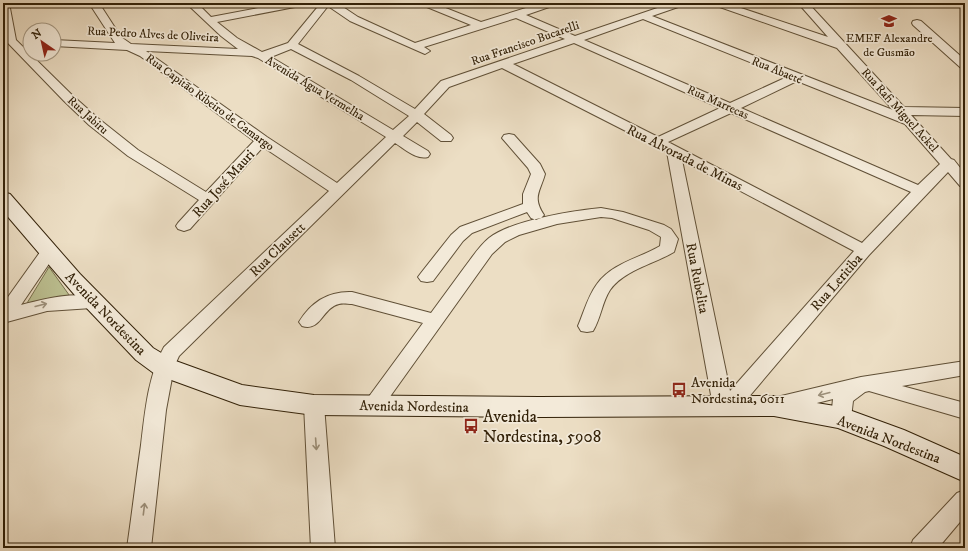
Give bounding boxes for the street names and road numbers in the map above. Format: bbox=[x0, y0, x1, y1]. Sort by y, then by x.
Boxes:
street label: Rua Francisco Bucarelli bbox=[469, 18, 581, 69]
street label: Rua Pedro Alves de Oliveira bbox=[87, 24, 220, 45]
street label: Rua Capitão Ribeiro de Camargo bbox=[142, 51, 277, 154]
street label: Avenida Água Vermelha bbox=[262, 53, 368, 124]
street label: Rua Abaeté bbox=[749, 53, 804, 87]
street label: Rua Rafi Miguel Ackel bbox=[858, 65, 942, 156]
street label: Rua Marrecas bbox=[685, 82, 751, 123]
street label: Rua Jabiru bbox=[64, 93, 111, 138]
street label: Rua Alvorada de Minas bbox=[623, 121, 746, 195]
street label: Rua José Mauri bbox=[189, 146, 259, 221]
street label: Rua Clausett bbox=[246, 218, 310, 281]
street label: Rua Rubelita bbox=[681, 241, 713, 315]
street label: Rua Leritiba bbox=[807, 250, 867, 315]
street label: Avenida Nordestina bbox=[61, 268, 150, 359]
street label: Avenida Nordestina bbox=[359, 397, 469, 417]
street label: Avenida Nordestina bbox=[834, 412, 943, 468]

